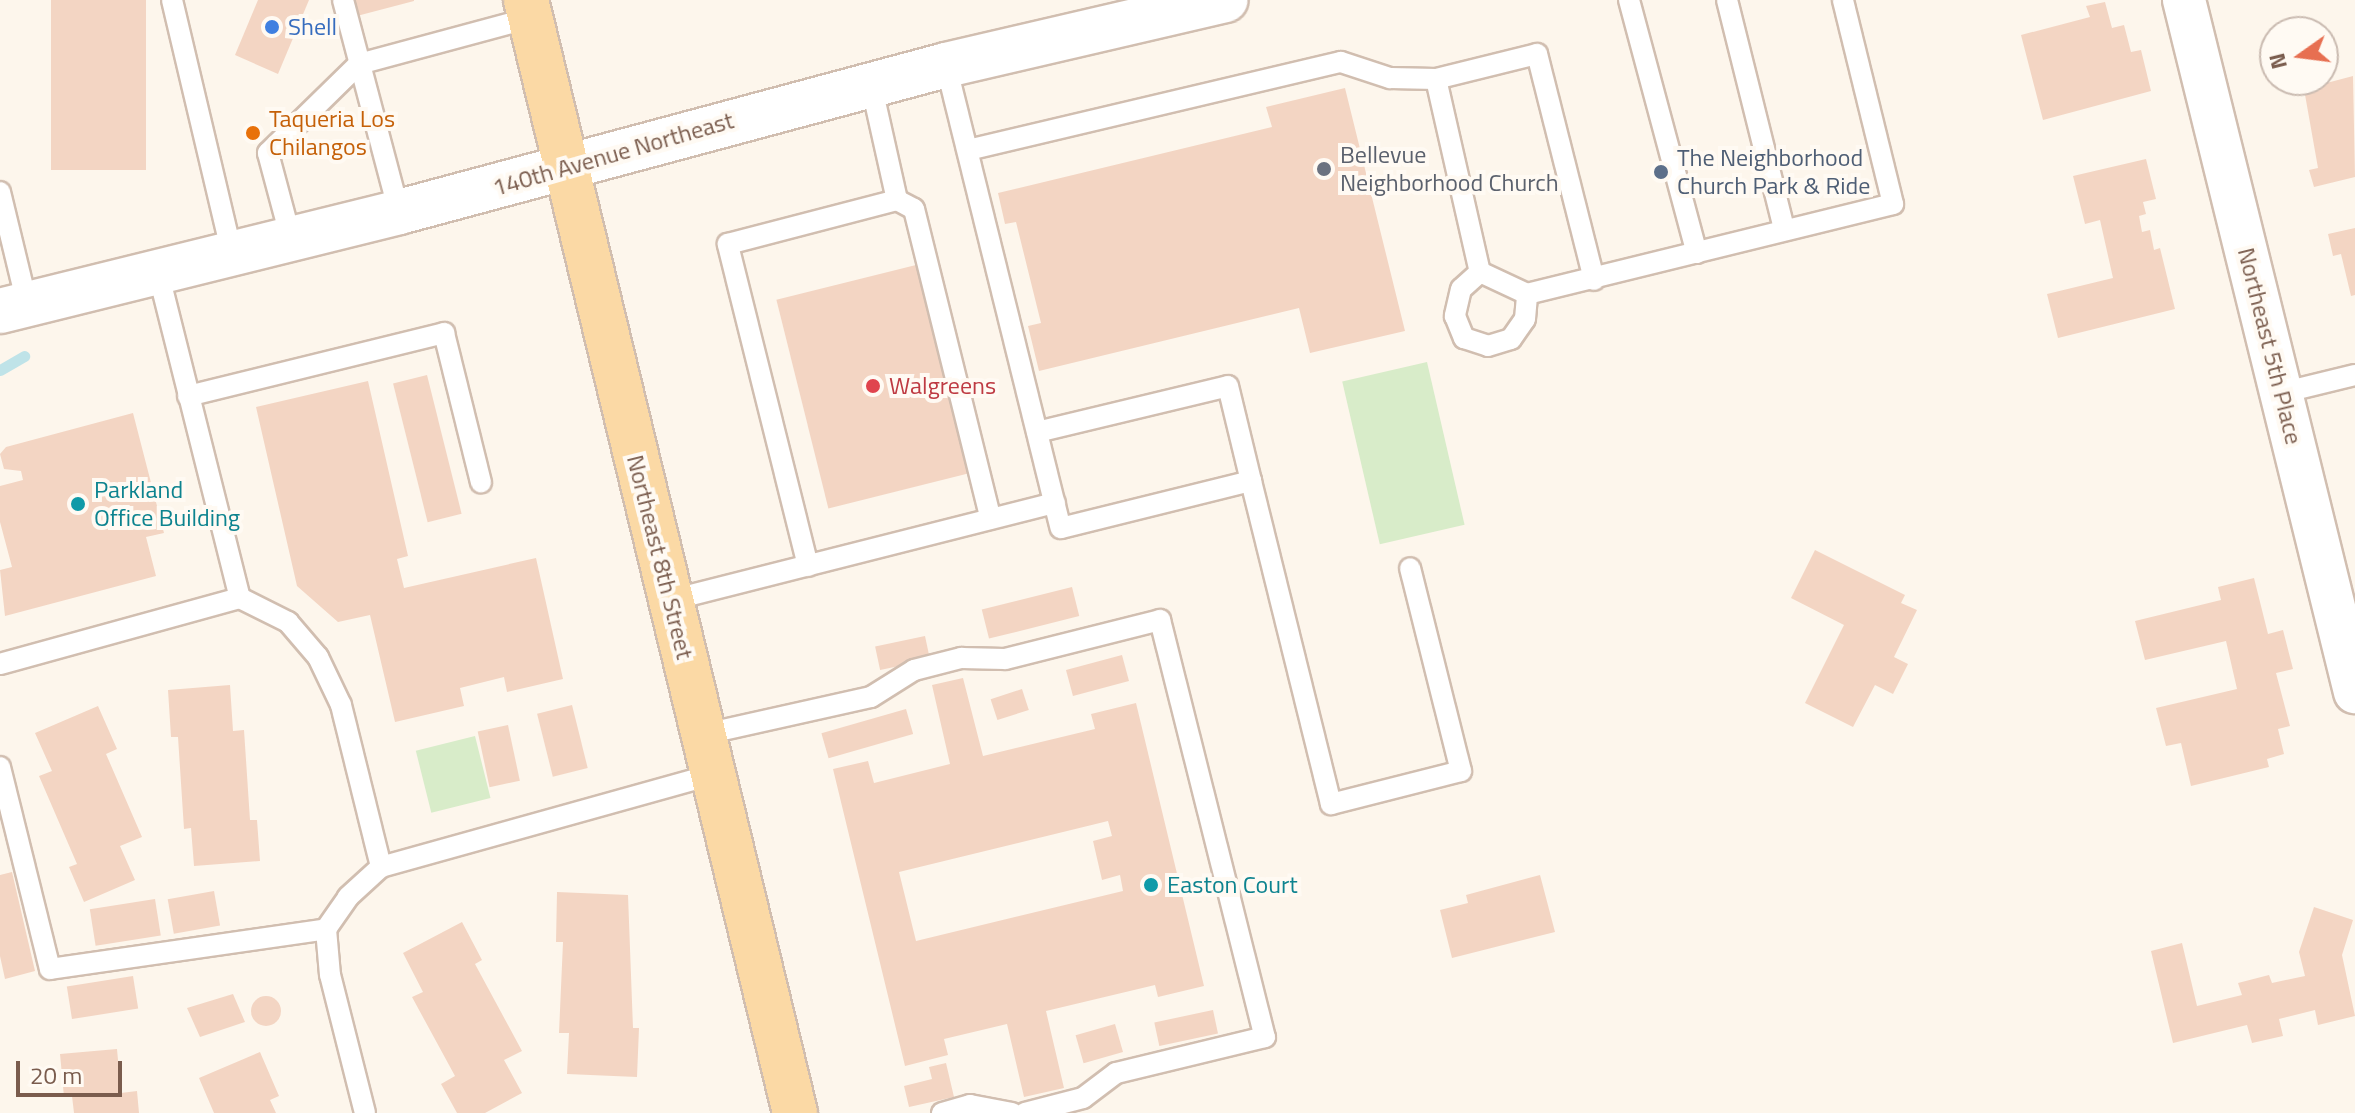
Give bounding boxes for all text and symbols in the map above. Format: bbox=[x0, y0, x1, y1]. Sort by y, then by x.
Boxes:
place label: Shell bbox=[288, 13, 337, 41]
north arrow bbox=[2259, 16, 2339, 96]
marker: Shell bbox=[263, 18, 281, 36]
text: N bbox=[2259, 50, 2296, 73]
place label: Taqueria Los Chilangos bbox=[269, 105, 395, 161]
street label: 140th Avenue Northeast bbox=[489, 106, 737, 202]
marker: Taqueria Los Chilangos bbox=[244, 124, 262, 142]
place label: Bellevue Neighborhood Church bbox=[1340, 141, 1559, 197]
place label: The Neighborhood Church Park & Ride bbox=[1677, 144, 1870, 200]
marker: Bellevue Neighborhood Church bbox=[1315, 160, 1333, 178]
marker: The Neighborhood Church Park & Ride bbox=[1652, 163, 1670, 181]
street label: Northeast 5th Place bbox=[2232, 245, 2308, 447]
place label: Walgreens bbox=[889, 372, 996, 400]
marker: Walgreens bbox=[864, 377, 882, 395]
street label: Northeast 8th Street bbox=[621, 452, 699, 662]
place label: Parkland Office Building bbox=[94, 476, 240, 532]
marker: Parkland Office Building bbox=[69, 495, 87, 513]
place label: Easton Court bbox=[1167, 871, 1298, 899]
marker: Easton Court bbox=[1142, 876, 1160, 894]
scale bar bbox=[20, 1045, 126, 1095]
text: 20 m bbox=[30, 1057, 82, 1093]

